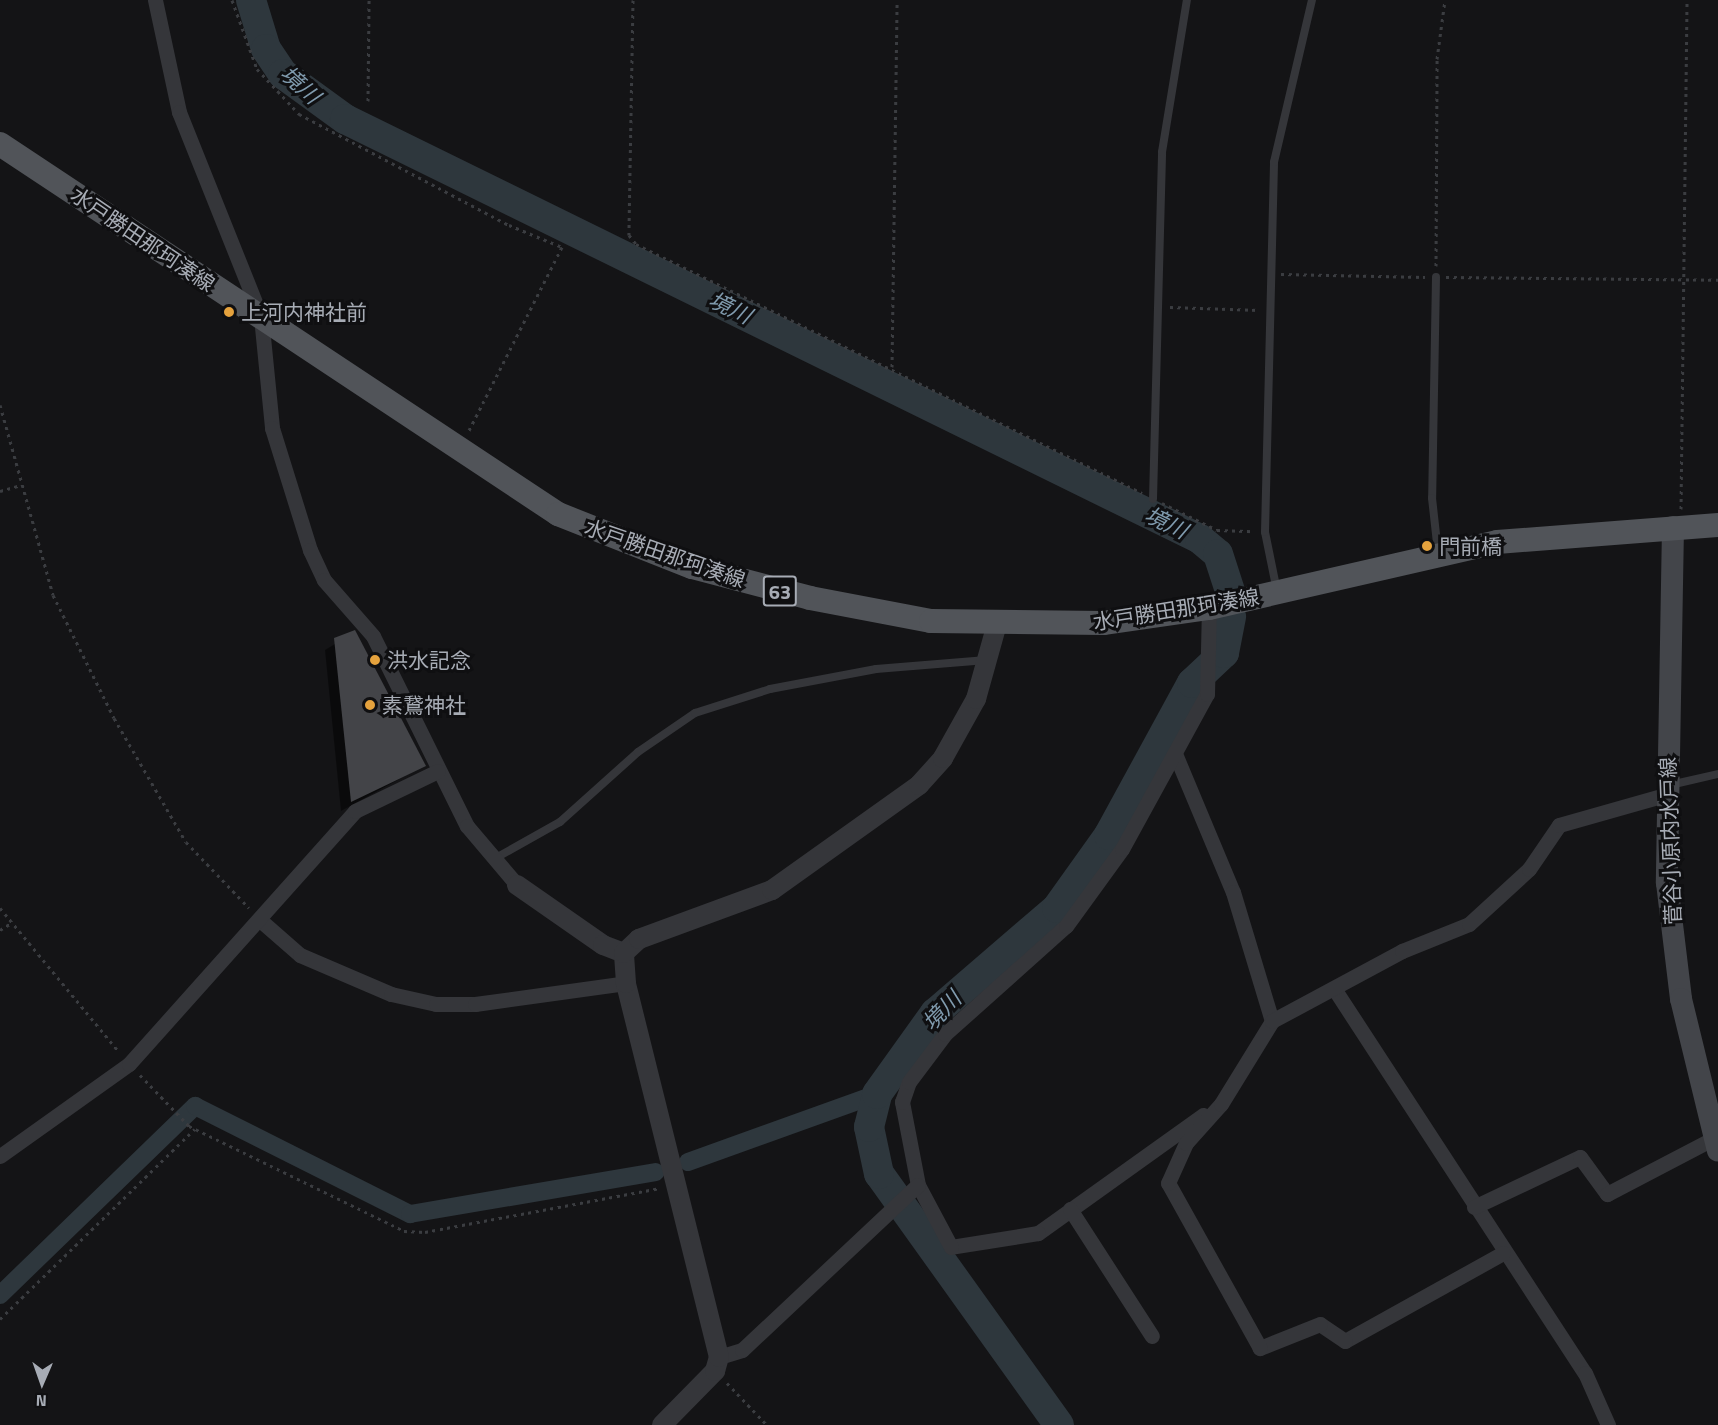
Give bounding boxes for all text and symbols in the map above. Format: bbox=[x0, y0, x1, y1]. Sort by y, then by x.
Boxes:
water label: 境川 bbox=[275, 60, 325, 110]
street label: 水戸勝田那珂湊線 bbox=[66, 182, 220, 296]
water label: 境川 bbox=[704, 286, 756, 330]
place label: 上河内神社前 bbox=[241, 299, 367, 325]
marker: 上河内神社前 bbox=[222, 305, 236, 319]
water label: 境川 bbox=[1140, 501, 1192, 545]
street label: 水戸勝田那珂湊線 bbox=[581, 514, 749, 592]
place label: 門前橋 bbox=[1439, 533, 1502, 559]
marker: 門前橋 bbox=[1420, 539, 1434, 553]
road number: 63 bbox=[762, 574, 798, 608]
street label: 水戸勝田那珂湊線 bbox=[1091, 583, 1261, 635]
place label: 洪水記念 bbox=[387, 647, 471, 673]
marker: 洪水記念 bbox=[368, 653, 382, 667]
place label: 素鵞神社 bbox=[382, 692, 466, 718]
marker: 素鵞神社 bbox=[363, 698, 377, 712]
street label: 菅谷小原内水戸線 bbox=[1654, 757, 1686, 925]
water label: 境川 bbox=[917, 986, 967, 1036]
north arrow bbox=[12, 1353, 72, 1413]
text: N bbox=[35, 1389, 47, 1413]

